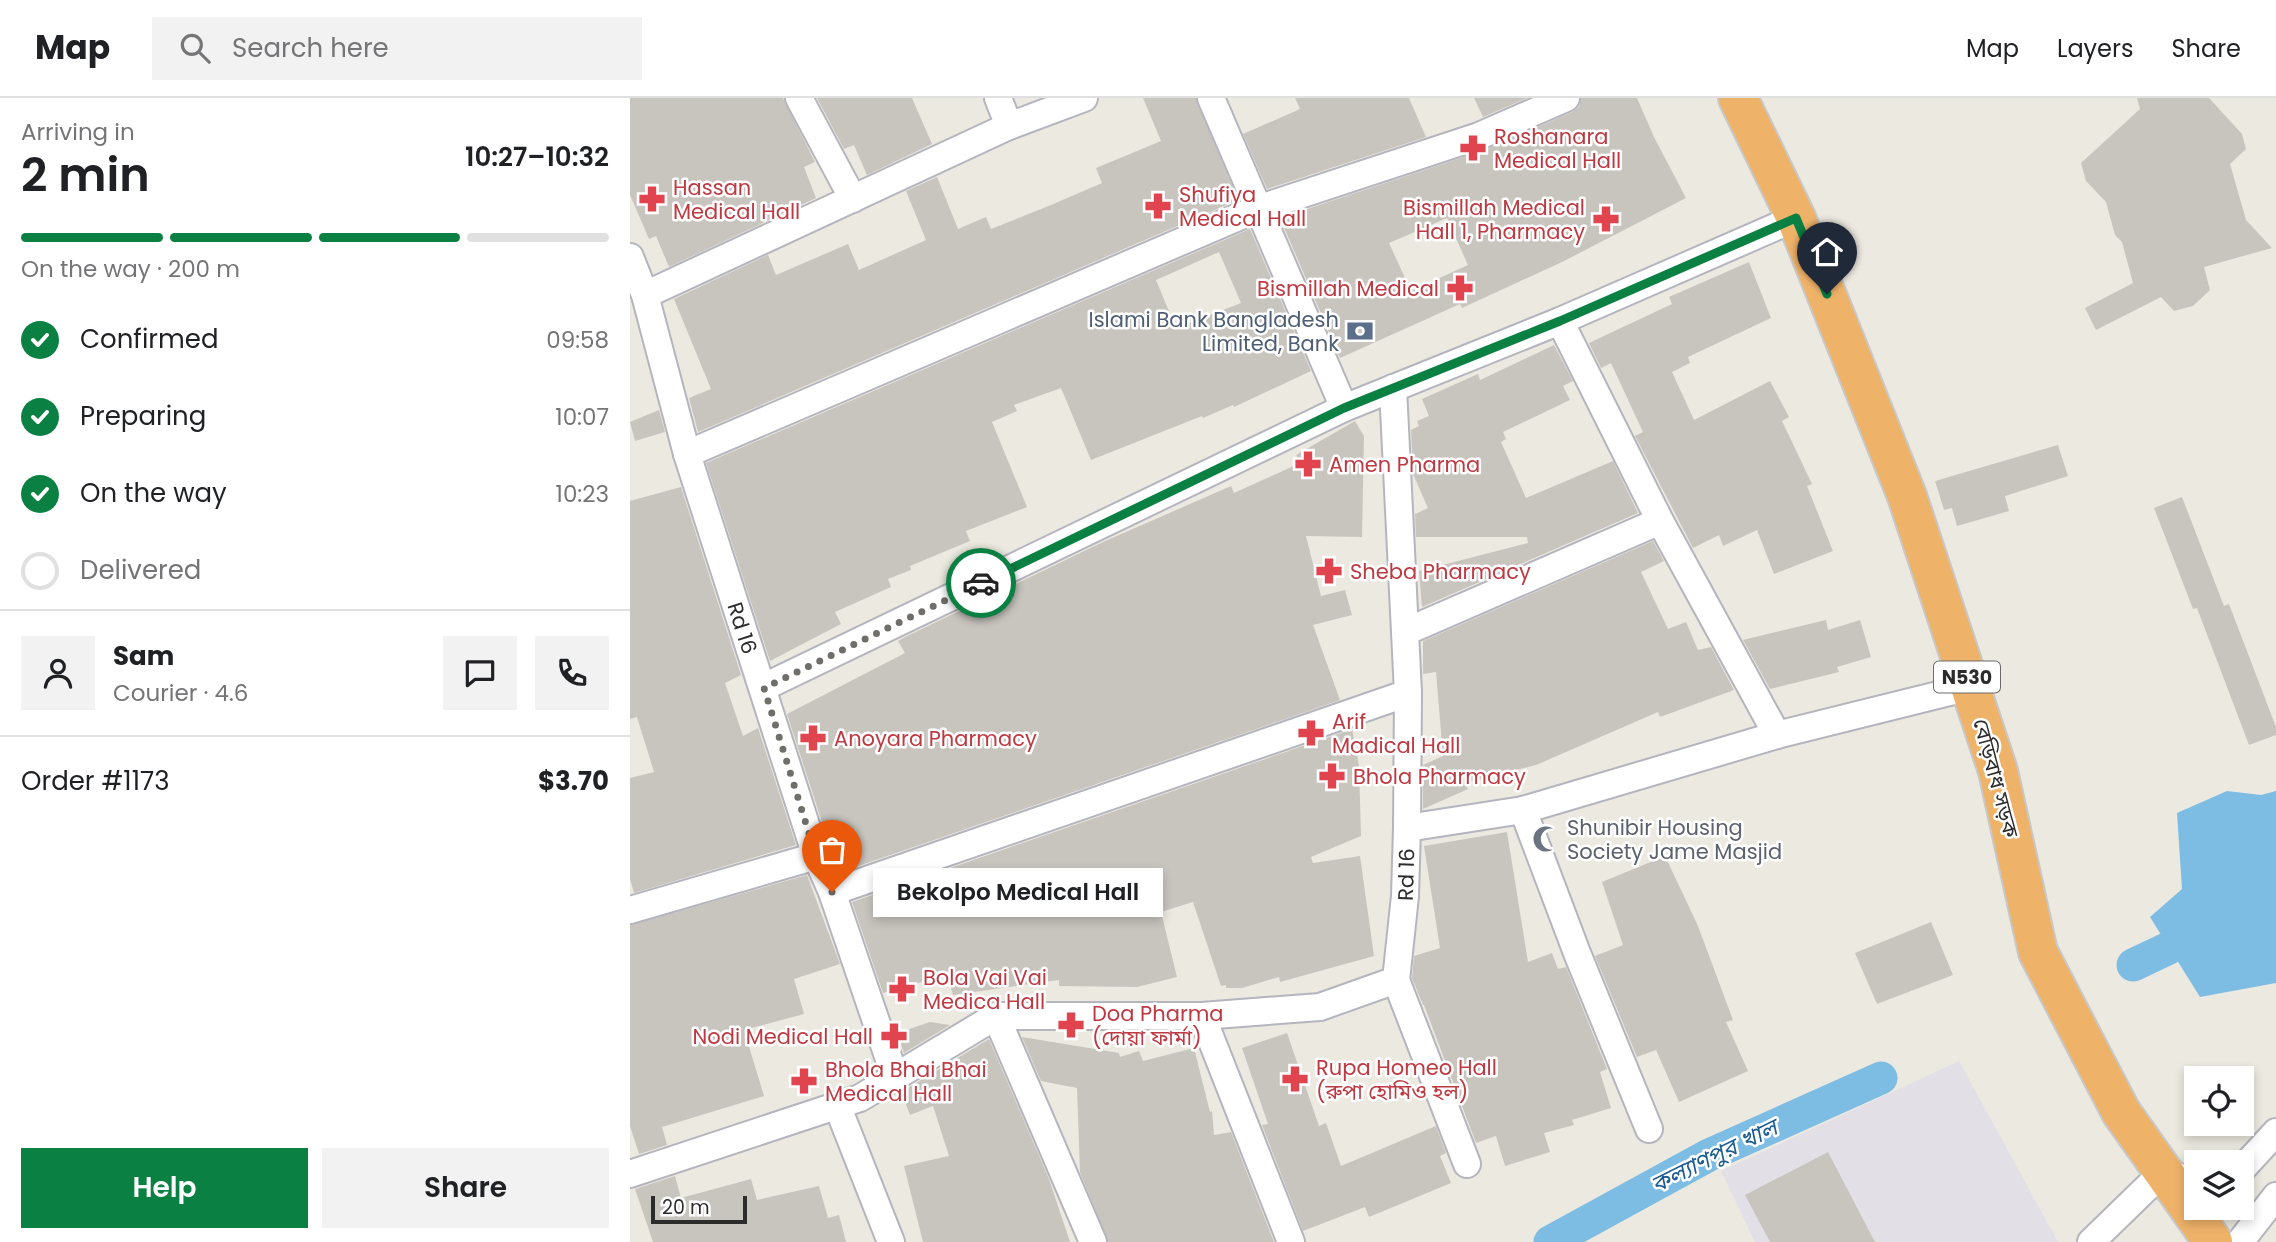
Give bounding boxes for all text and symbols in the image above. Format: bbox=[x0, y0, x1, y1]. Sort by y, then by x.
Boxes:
search box bbox=[152, 17, 642, 80]
text: Map bbox=[35, 24, 110, 71]
icon: search bbox=[176, 29, 214, 67]
text: Search here bbox=[232, 30, 389, 66]
text: Map bbox=[1966, 32, 2019, 65]
text: Layers bbox=[2057, 32, 2133, 65]
text: Share bbox=[2171, 32, 2241, 65]
text: Arriving in bbox=[21, 116, 135, 148]
place label: Roshanara Medical Hall bbox=[1494, 122, 1621, 175]
pharmacy icon: Roshanara Medical Hall bbox=[1458, 133, 1488, 163]
text: 10:27–10:32 bbox=[465, 139, 609, 175]
text: 2 min bbox=[21, 143, 150, 207]
place label: Hassan Medical Hall bbox=[673, 173, 800, 226]
place label: Shufiya Medical Hall bbox=[1179, 180, 1306, 233]
pharmacy icon: Hassan Medical Hall bbox=[637, 184, 667, 214]
pharmacy icon: Shufiya Medical Hall bbox=[1143, 191, 1173, 221]
place label: Bismillah Medical Hall 1, Pharmacy bbox=[1403, 193, 1585, 246]
pharmacy icon: Bismillah Medical Hall 1, Pharmacy bbox=[1591, 204, 1621, 234]
pin bbox=[1797, 222, 1857, 294]
icon: home bbox=[1808, 233, 1846, 271]
text: On the way · 200 m bbox=[21, 253, 240, 285]
pharmacy icon: Bismillah Medical bbox=[1445, 273, 1475, 303]
place label: Bismillah Medical bbox=[1257, 274, 1439, 303]
place label: Islami Bank Bangladesh Limited, Bank bbox=[1088, 305, 1339, 358]
bank icon: Islami Bank Bangladesh Limited, Bank bbox=[1345, 316, 1375, 346]
icon: check bbox=[21, 321, 59, 359]
text: Confirmed bbox=[80, 321, 218, 357]
text: 09:58 bbox=[546, 324, 609, 356]
icon: check bbox=[21, 398, 59, 436]
text: Preparing bbox=[80, 398, 206, 434]
text: 10:07 bbox=[555, 401, 609, 433]
pharmacy icon: Amen Pharma bbox=[1293, 449, 1323, 479]
place label: Amen Pharma bbox=[1329, 450, 1480, 479]
icon: check bbox=[21, 475, 59, 513]
text: On the way bbox=[80, 475, 227, 511]
text: 10:23 bbox=[556, 478, 609, 510]
courier bbox=[946, 548, 1016, 618]
text: Delivered bbox=[80, 552, 201, 588]
pharmacy icon: Sheba Pharmacy bbox=[1314, 556, 1344, 586]
place label: Sheba Pharmacy bbox=[1350, 557, 1531, 586]
icon: car bbox=[962, 564, 1000, 602]
street label: Rd 16 bbox=[721, 598, 765, 657]
button: person bbox=[21, 636, 95, 710]
button: chat bbox=[443, 636, 517, 710]
button: phone bbox=[535, 636, 609, 710]
text: Sam bbox=[113, 638, 174, 674]
road number: N530 bbox=[1934, 662, 2000, 692]
text: Courier · 4.6 bbox=[113, 677, 248, 709]
place label: Arif Madical Hall bbox=[1332, 707, 1460, 760]
street label: বেড়িবাধ সড়ক bbox=[1966, 715, 2026, 842]
pharmacy icon: Arif Madical Hall bbox=[1296, 718, 1326, 748]
pharmacy icon: Anoyara Pharmacy bbox=[798, 723, 828, 753]
place label: Anoyara Pharmacy bbox=[834, 724, 1037, 753]
pharmacy icon: Bhola Pharmacy bbox=[1317, 761, 1347, 791]
place label: Bhola Pharmacy bbox=[1353, 762, 1526, 791]
text: Order #1173 bbox=[21, 763, 169, 799]
text: $3.70 bbox=[538, 763, 609, 799]
place label: Shunibir Housing Society Jame Masjid bbox=[1567, 813, 1782, 866]
pin bbox=[802, 820, 862, 892]
mosque icon: Shunibir Housing Society Jame Masjid bbox=[1531, 824, 1561, 854]
icon: bag bbox=[813, 831, 851, 869]
street label: Rd 16 bbox=[1390, 848, 1421, 901]
callout: Bekolpo Medical Hall bbox=[874, 868, 1164, 916]
text: Bekolpo Medical Hall bbox=[897, 876, 1139, 908]
place label: Bola Vai Vai Medica Hall bbox=[923, 963, 1047, 1016]
pharmacy icon: Bola Vai Vai Medica Hall bbox=[887, 974, 917, 1004]
place label: Doa Pharma (দোয়া ফার্মা) bbox=[1092, 999, 1224, 1052]
pharmacy icon: Doa Pharma (দোয়া ফার্মা) bbox=[1056, 1010, 1086, 1040]
pharmacy icon: Nodi Medical Hall bbox=[879, 1021, 909, 1051]
place label: Nodi Medical Hall bbox=[693, 1022, 873, 1051]
place label: Rupa Homeo Hall (রুপা হোমিও হল) bbox=[1316, 1053, 1497, 1106]
place label: Bhola Bhai Bhai Medical Hall bbox=[825, 1055, 987, 1108]
pharmacy icon: Rupa Homeo Hall (রুপা হোমিও হল) bbox=[1280, 1064, 1310, 1094]
pharmacy icon: Bhola Bhai Bhai Medical Hall bbox=[789, 1066, 819, 1096]
map controls bbox=[2184, 1066, 2254, 1220]
button: locate bbox=[2184, 1066, 2254, 1136]
water label: কল্যাণপুর খাল bbox=[1645, 1110, 1786, 1200]
button: Help bbox=[21, 1148, 308, 1228]
button: Share bbox=[322, 1148, 609, 1228]
button: layers bbox=[2184, 1150, 2254, 1220]
scale bar bbox=[651, 1193, 747, 1225]
text: 20 m bbox=[662, 1194, 710, 1221]

